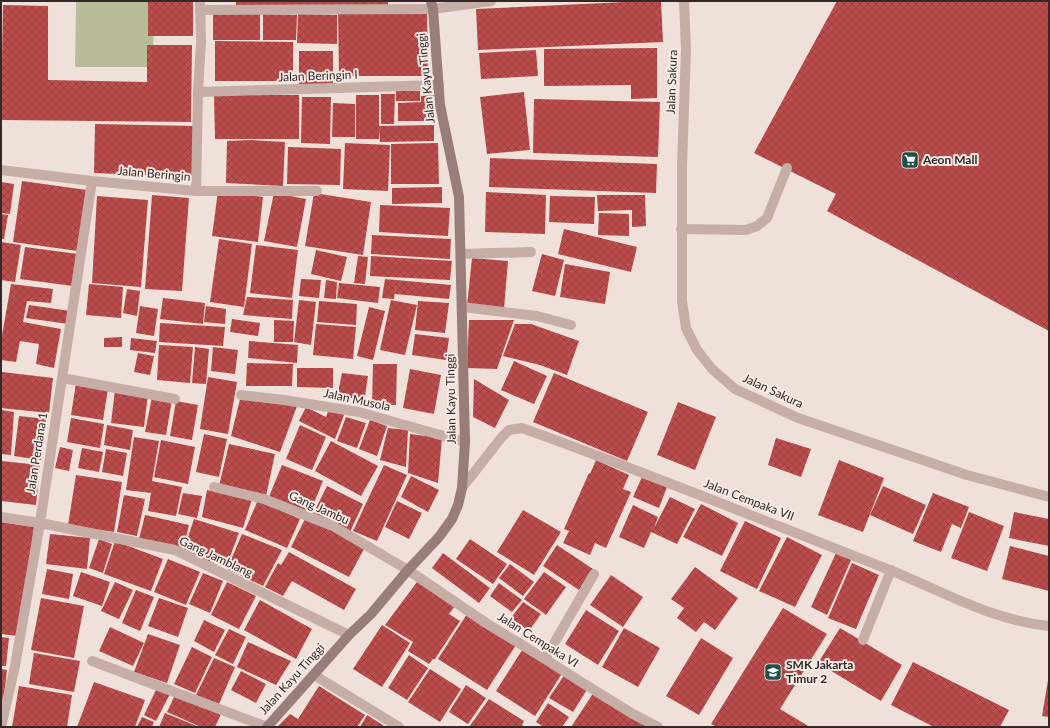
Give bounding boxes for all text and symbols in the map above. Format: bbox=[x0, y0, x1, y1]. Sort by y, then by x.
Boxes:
street label: Jalan Kayu Tinggi bbox=[413, 32, 438, 124]
street label: Jalan Sakura bbox=[663, 49, 680, 115]
street label: Jalan Beringin I bbox=[278, 67, 358, 84]
supermarket icon: Aeon Mall bbox=[900, 150, 920, 170]
place label: Aeon Mall bbox=[922, 152, 977, 167]
street label: Jalan Beringin bbox=[117, 163, 191, 184]
street label: Jalan Kayu Tinggi bbox=[442, 353, 459, 444]
street label: Jalan Sakura bbox=[741, 370, 806, 411]
street label: Jalan Musola bbox=[322, 385, 392, 414]
street label: Jalan Perdana 1 bbox=[23, 411, 50, 495]
street label: Jalan Cempaka VII bbox=[702, 475, 797, 524]
street label: Gang Jambu bbox=[287, 488, 352, 527]
street label: Gang Jamblang bbox=[177, 533, 255, 580]
street label: Jalan Cempaka VI bbox=[495, 609, 581, 670]
street label: Jalan Kayu Tinggi bbox=[256, 640, 328, 717]
place label: SMK Jakarta Timur 2 bbox=[786, 657, 853, 686]
school or university icon: SMK Jakarta Timur 2 bbox=[763, 662, 783, 682]

